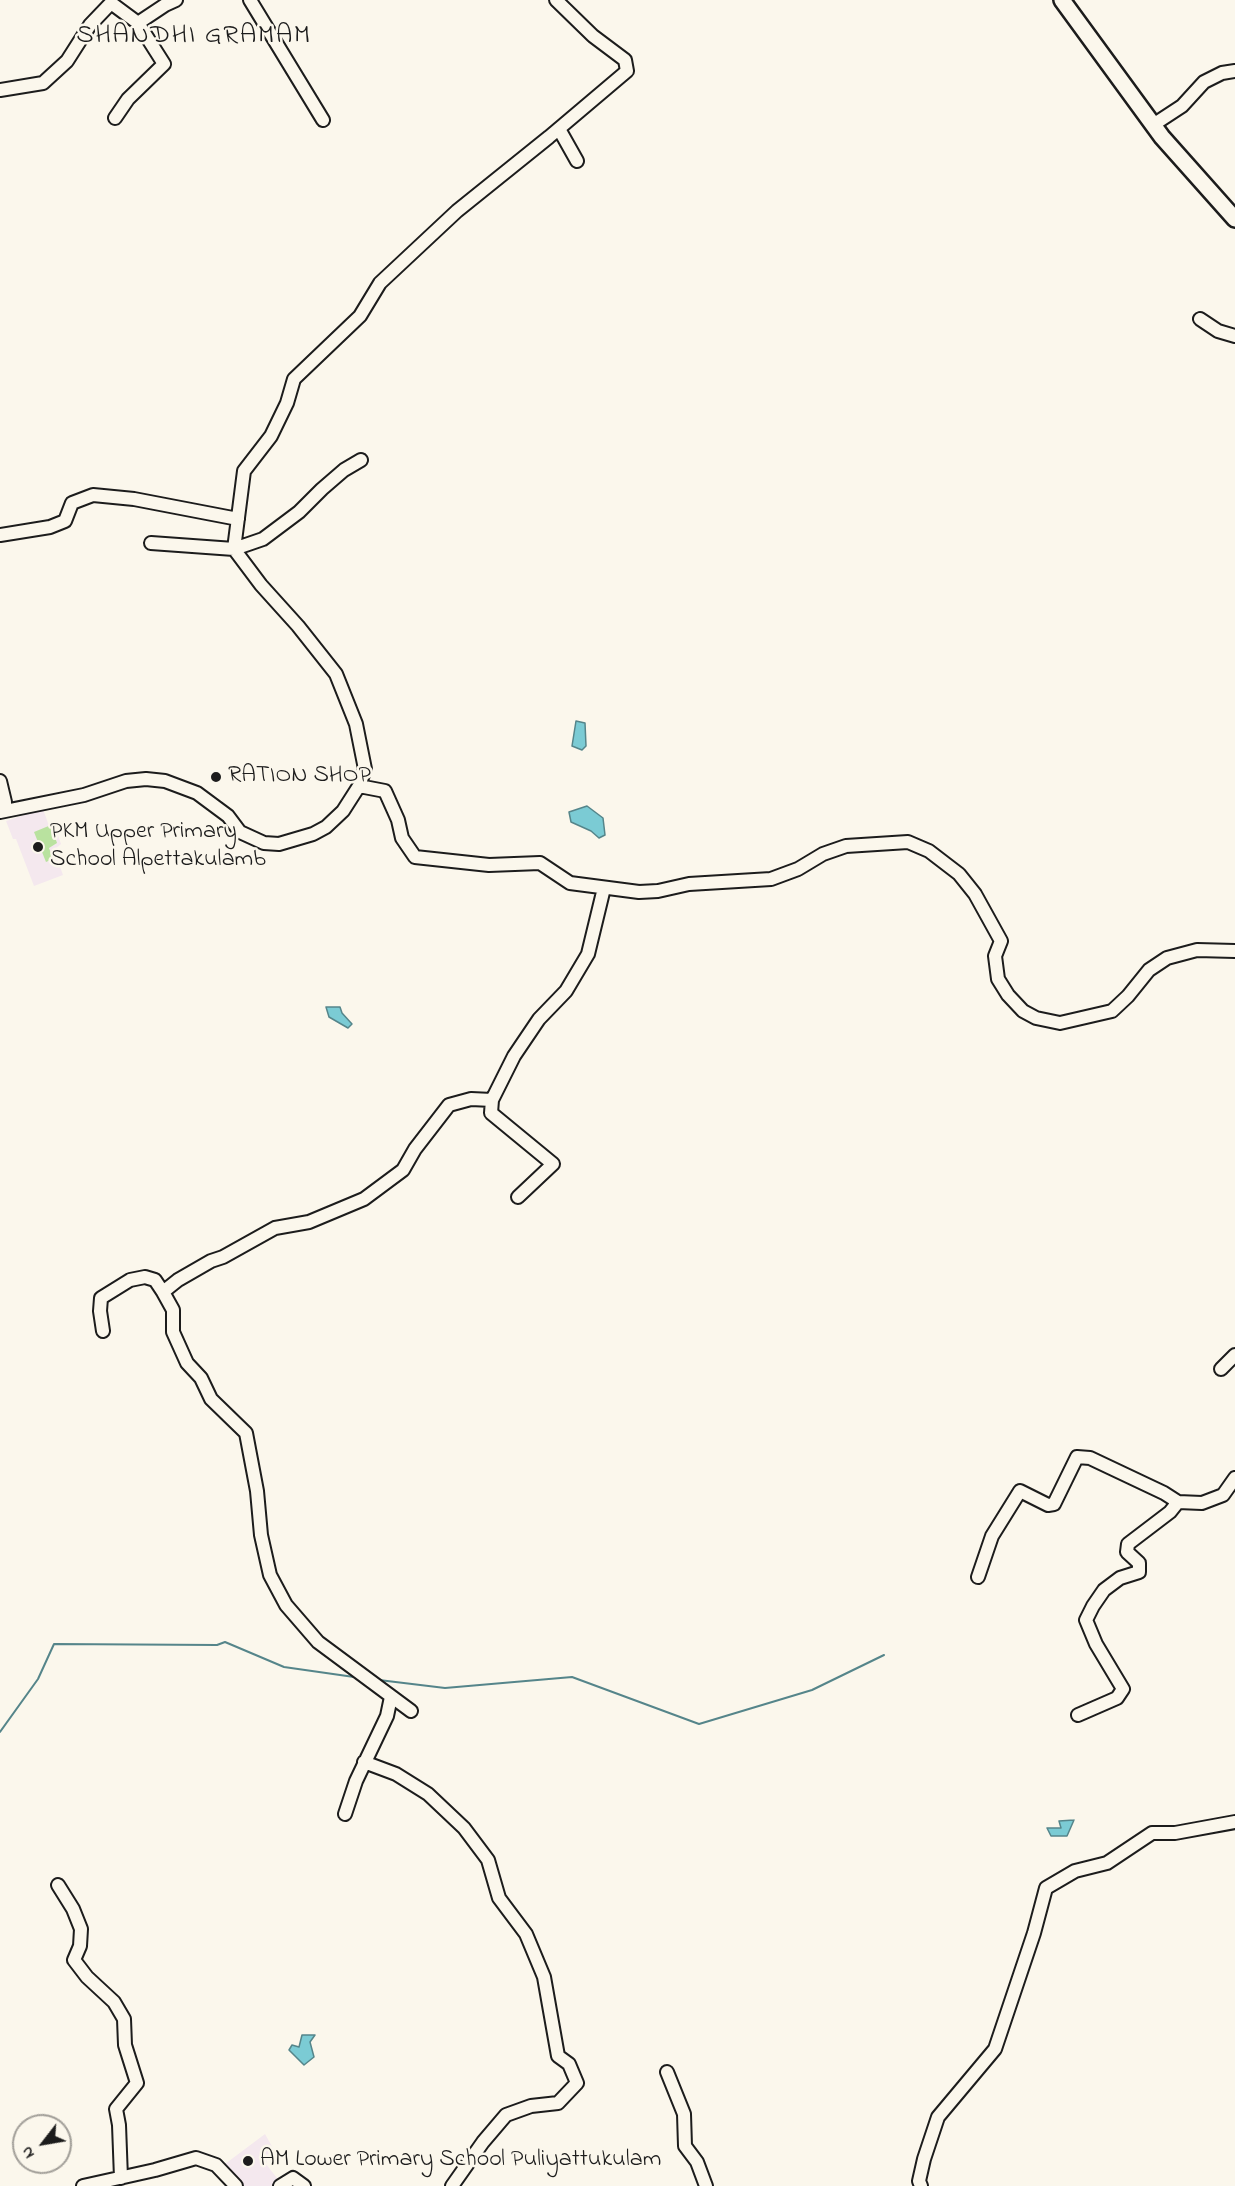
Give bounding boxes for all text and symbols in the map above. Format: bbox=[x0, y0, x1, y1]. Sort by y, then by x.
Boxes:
district label: SHANDHI GRAMAM bbox=[76, 22, 312, 54]
place label: RATION SHOP bbox=[228, 763, 371, 791]
marker: RATION SHOP bbox=[209, 770, 223, 784]
place label: PKM Upper Primary School Alpettakulamb bbox=[50, 819, 266, 875]
marker: PKM Upper Primary School Alpettakulamb bbox=[31, 840, 45, 854]
north arrow bbox=[12, 2114, 72, 2174]
text: N bbox=[15, 2141, 41, 2163]
place label: AM Lower Primary School Puliyattukulam bbox=[260, 2147, 661, 2175]
marker: AM Lower Primary School Puliyattukulam bbox=[241, 2154, 255, 2168]

